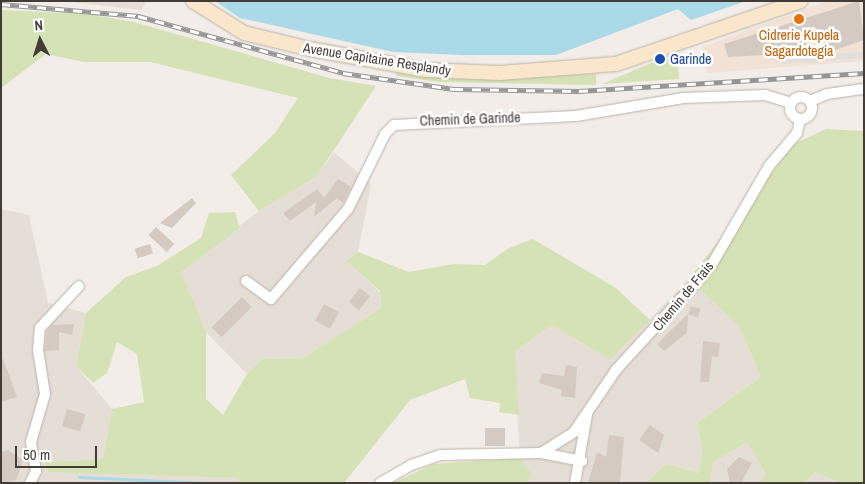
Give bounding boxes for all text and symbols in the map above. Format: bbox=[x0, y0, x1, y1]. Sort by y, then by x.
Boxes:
marker: Cidrerie Kupela Sagardotegia bbox=[793, 13, 805, 25]
north arrow bbox=[15, 15, 65, 65]
text: N bbox=[34, 16, 44, 34]
place label: Cidrerie Kupela Sagardotegia bbox=[759, 27, 839, 59]
street label: Avenue Capitaine Resplandy bbox=[302, 39, 452, 79]
place label: Garinde bbox=[670, 51, 711, 67]
marker: Garinde bbox=[654, 53, 666, 65]
street label: Chemin de Garinde bbox=[419, 109, 521, 129]
street label: Chemin de Frais bbox=[649, 258, 717, 334]
scale bar bbox=[18, 436, 100, 468]
text: 50 m bbox=[23, 444, 50, 465]

